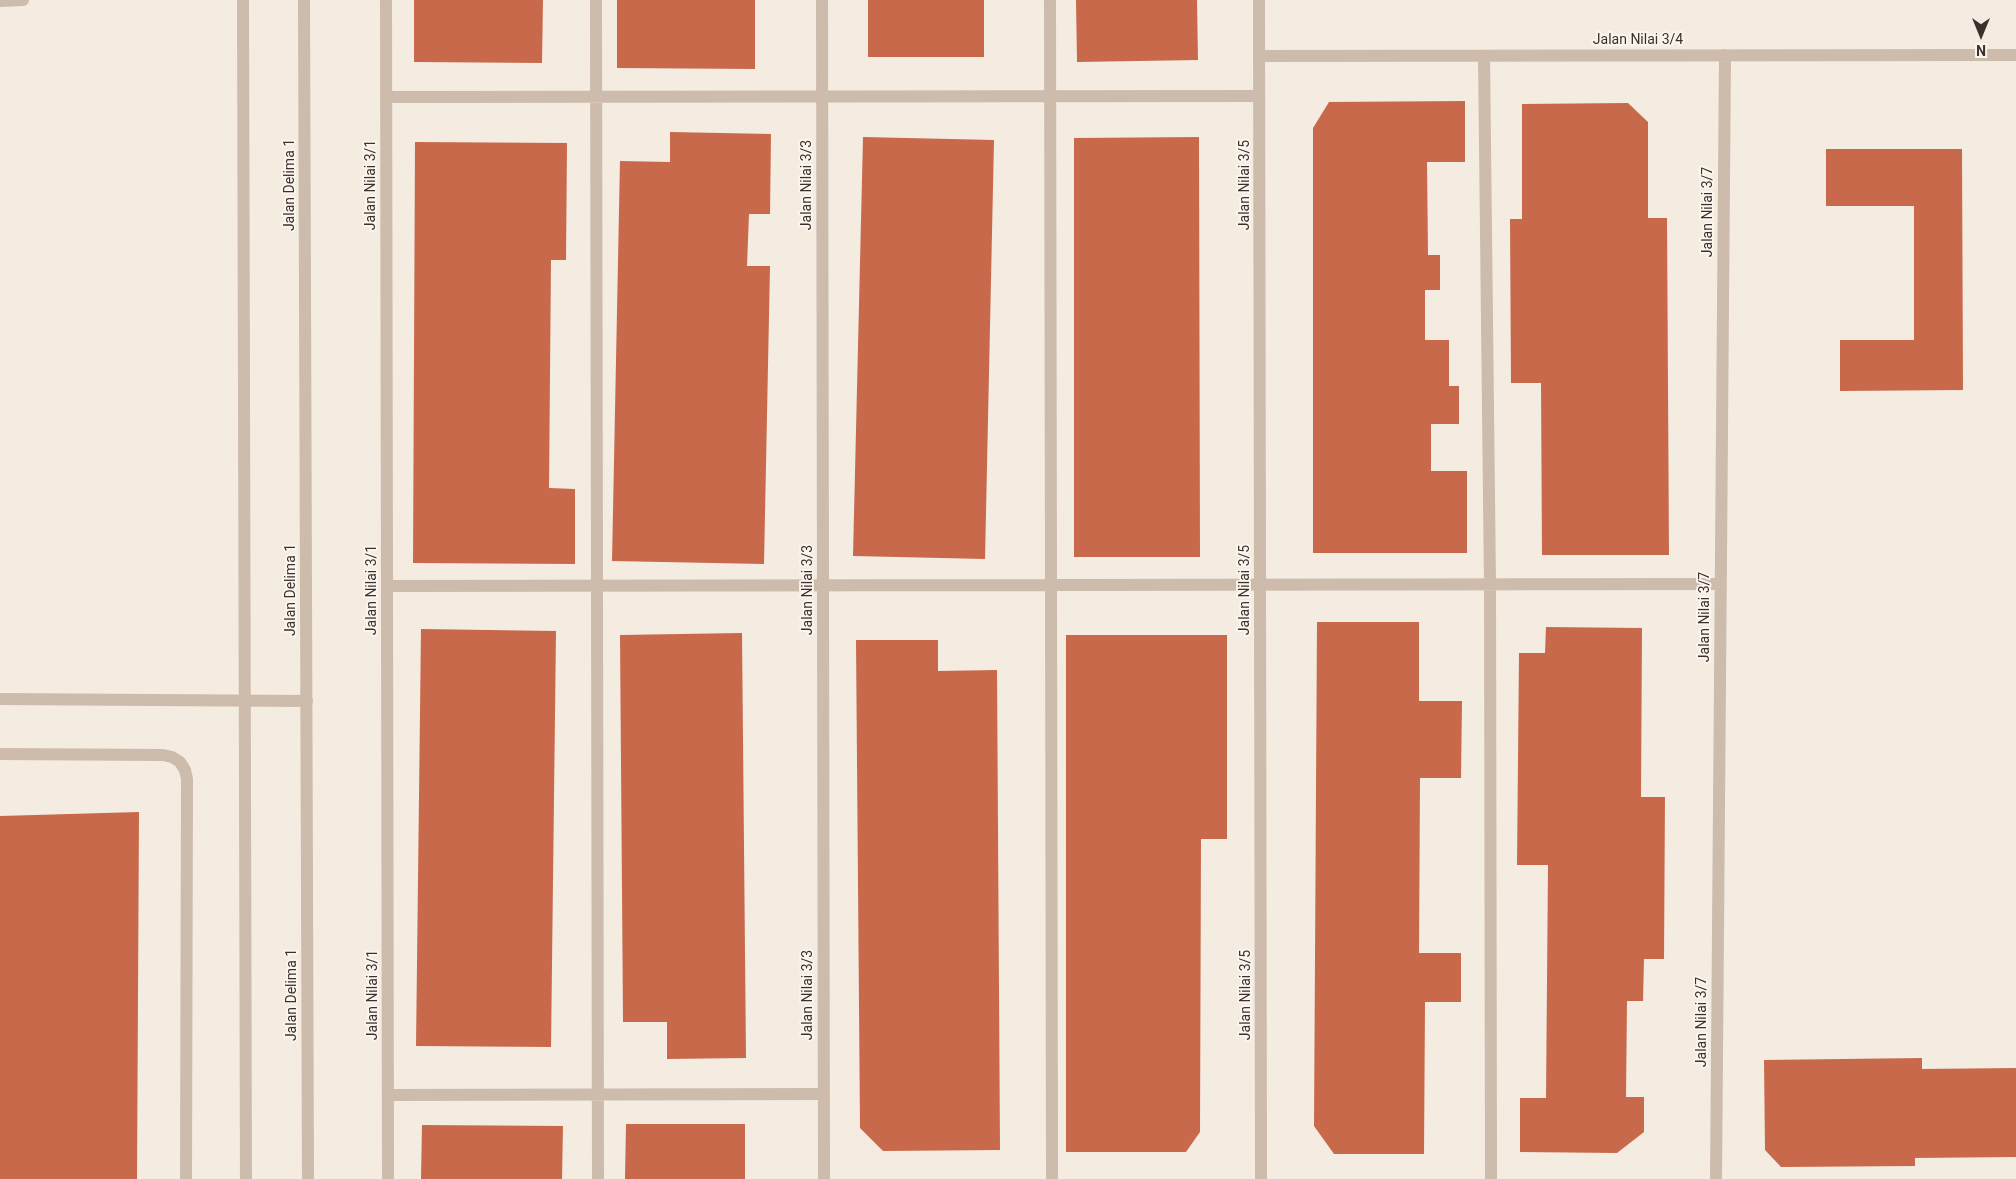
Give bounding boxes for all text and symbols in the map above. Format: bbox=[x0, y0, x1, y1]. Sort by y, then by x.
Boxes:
north arrow bbox=[1956, 10, 2006, 60]
street label: Jalan Nilai 3/4 bbox=[1593, 32, 1683, 48]
text: N bbox=[1976, 42, 1986, 58]
street label: Jalan Delima 1 bbox=[282, 139, 298, 231]
street label: Jalan Nilai 3/1 bbox=[363, 140, 379, 230]
street label: Jalan Nilai 3/3 bbox=[799, 140, 815, 230]
street label: Jalan Nilai 3/5 bbox=[1237, 140, 1253, 230]
street label: Jalan Nilai 3/7 bbox=[1700, 167, 1716, 257]
street label: Jalan Delima 1 bbox=[283, 544, 299, 636]
street label: Jalan Nilai 3/1 bbox=[364, 545, 380, 635]
street label: Jalan Nilai 3/3 bbox=[800, 545, 816, 635]
street label: Jalan Nilai 3/5 bbox=[1237, 545, 1253, 635]
street label: Jalan Nilai 3/7 bbox=[1697, 572, 1713, 662]
street label: Jalan Delima 1 bbox=[284, 949, 300, 1041]
street label: Jalan Nilai 3/1 bbox=[365, 950, 381, 1040]
street label: Jalan Nilai 3/3 bbox=[800, 950, 816, 1040]
street label: Jalan Nilai 3/5 bbox=[1238, 950, 1254, 1040]
street label: Jalan Nilai 3/7 bbox=[1694, 977, 1710, 1067]

